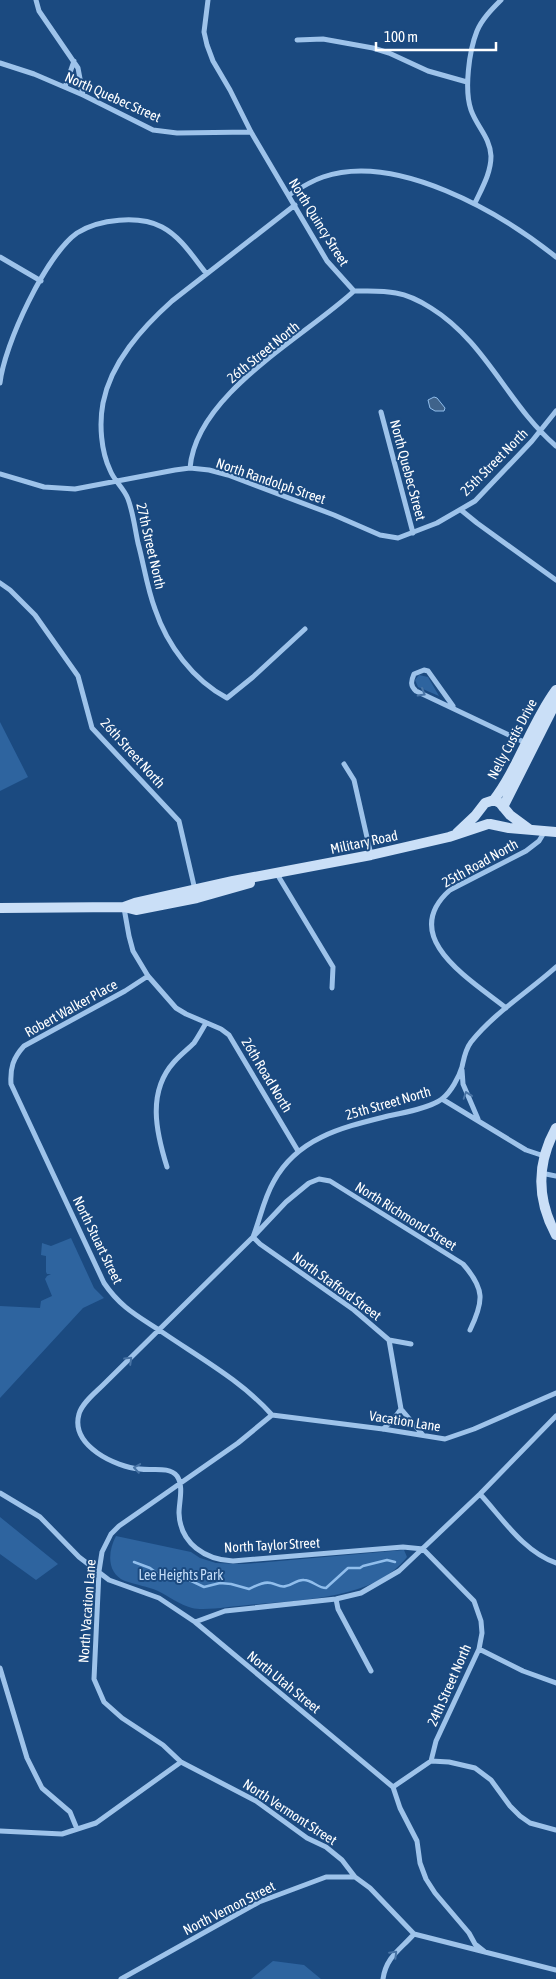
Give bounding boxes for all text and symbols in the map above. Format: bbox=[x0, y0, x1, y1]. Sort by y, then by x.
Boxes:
scale bar bbox=[376, 20, 496, 52]
text: 100 m bbox=[384, 28, 418, 45]
street label: North Quebec Street bbox=[62, 69, 164, 125]
street label: North Quincy Street bbox=[286, 175, 352, 269]
street label: 26th Street North bbox=[224, 318, 302, 386]
street label: North Quebec Street bbox=[387, 418, 429, 522]
street label: 25th Street North bbox=[457, 425, 531, 499]
street label: North Randolph Street bbox=[214, 455, 328, 507]
street label: 27th Street North bbox=[133, 501, 169, 591]
one-way arrow bbox=[416, 687, 425, 697]
street label: Nelly Custis Drive bbox=[484, 696, 540, 782]
street label: 26th Street North bbox=[98, 715, 168, 791]
street label: Military Road bbox=[329, 827, 399, 857]
street label: 25th Road North bbox=[439, 836, 521, 890]
street label: Robert Walker Place bbox=[22, 976, 120, 1040]
street label: 26th Road North bbox=[238, 1035, 296, 1115]
street label: 25th Street North bbox=[343, 1083, 433, 1123]
one-way arrow bbox=[463, 1091, 473, 1099]
street label: North Richmond Street bbox=[352, 1178, 460, 1254]
street label: North Stuart Street bbox=[70, 1194, 126, 1286]
street label: North Stafford Street bbox=[290, 1249, 384, 1323]
one-way arrow bbox=[123, 1356, 132, 1365]
street label: Vacation Lane bbox=[368, 1407, 442, 1435]
one-way arrow bbox=[133, 1463, 141, 1474]
street label: North Taylor Street bbox=[224, 1535, 320, 1555]
street label: North Vacation Lane bbox=[75, 1559, 99, 1663]
park label: Lee Heights Park bbox=[139, 1567, 223, 1583]
street label: 24th Street North bbox=[424, 1641, 474, 1729]
street label: North Utah Street bbox=[244, 1648, 324, 1716]
street label: North Vermont Street bbox=[240, 1776, 340, 1848]
street label: North Vernon Street bbox=[180, 1878, 278, 1938]
one-way arrow bbox=[389, 1951, 398, 1960]

